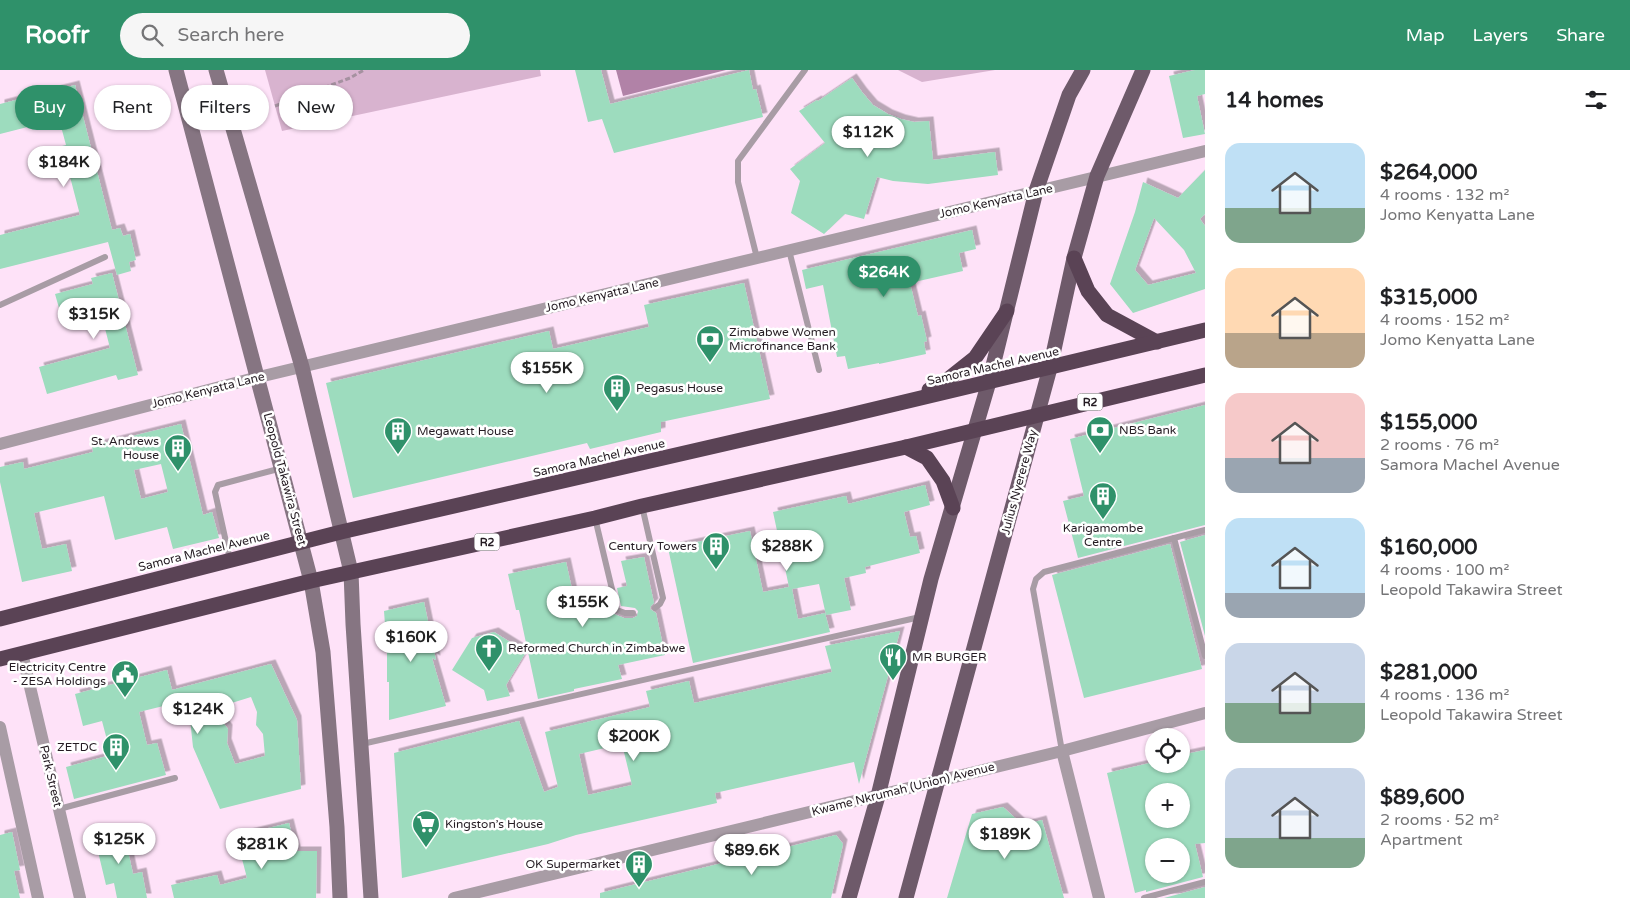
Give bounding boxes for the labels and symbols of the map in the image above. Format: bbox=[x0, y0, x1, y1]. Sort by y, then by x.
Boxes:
pin: $112K bbox=[833, 116, 903, 158]
pin: $184K bbox=[29, 146, 99, 188]
street label: Jomo Kenyatta Lane bbox=[938, 181, 1054, 221]
pin: $264K bbox=[849, 256, 919, 298]
street label: Jomo Kenyatta Lane bbox=[544, 275, 660, 315]
pin: $315K bbox=[59, 298, 129, 340]
bank icon: Zimbabwe Women Microfinance Bank bbox=[695, 324, 725, 363]
place label: Zimbabwe Women Microfinance Bank bbox=[729, 325, 836, 353]
street label: Samora Machel Avenue bbox=[926, 344, 1060, 388]
pin: $155K bbox=[512, 352, 582, 394]
street label: Jomo Kenyatta Lane bbox=[150, 369, 266, 411]
building icon: Pegasus House bbox=[602, 373, 632, 412]
place label: Pegasus House bbox=[636, 381, 723, 395]
road number: R2 bbox=[1078, 394, 1102, 411]
street label: Leopold Takawira Street bbox=[261, 411, 310, 547]
bank icon: NBS Bank bbox=[1085, 415, 1115, 454]
building icon: Megawatt House bbox=[383, 416, 413, 455]
place label: NBS Bank bbox=[1119, 423, 1177, 437]
place label: Megawatt House bbox=[417, 424, 514, 438]
street label: Julius Nyerere Way bbox=[998, 427, 1040, 536]
building icon: St. Andrews House bbox=[163, 433, 193, 472]
place label: St. Andrews House bbox=[91, 434, 159, 462]
street label: Samora Machel Avenue bbox=[532, 436, 666, 480]
building icon: Karigamombe Centre bbox=[1088, 481, 1118, 520]
place label: Karigamombe Centre bbox=[1063, 521, 1143, 549]
street label: Samora Machel Avenue bbox=[137, 528, 271, 574]
pin: $288K bbox=[752, 530, 822, 572]
building icon: Century Towers bbox=[701, 531, 731, 570]
road number: R2 bbox=[474, 534, 500, 551]
place label: Century Towers bbox=[609, 539, 697, 553]
pin: $155K bbox=[548, 586, 618, 628]
pin: $160K bbox=[376, 620, 446, 663]
church icon: Reformed Church in Zimbabwe bbox=[474, 633, 504, 672]
place label: Reformed Church in Zimbabwe bbox=[508, 641, 685, 655]
restaurant icon: MR BURGER bbox=[878, 642, 908, 681]
place label: MR BURGER bbox=[912, 650, 987, 664]
public building icon: Electricity Centre - ZESA Holdings bbox=[110, 659, 140, 698]
place label: Electricity Centre - ZESA Holdings bbox=[9, 660, 106, 688]
pin: $124K bbox=[163, 692, 233, 735]
pin: $200K bbox=[599, 720, 669, 762]
building icon: ZETDC bbox=[101, 732, 131, 771]
place label: ZETDC bbox=[57, 740, 97, 754]
street label: Park Street bbox=[37, 744, 65, 809]
street label: Kwame Nkrumah (Union) Avenue bbox=[810, 759, 996, 819]
supermarket icon: Kingston’s House bbox=[411, 809, 441, 848]
place label: Kingston’s House bbox=[445, 817, 543, 831]
pin: $189K bbox=[970, 818, 1040, 860]
pin: $125K bbox=[84, 822, 154, 865]
pin: $281K bbox=[227, 828, 297, 870]
pin: $89.6K bbox=[711, 834, 793, 876]
building icon: OK Supermarket bbox=[624, 849, 654, 888]
place label: OK Supermarket bbox=[525, 857, 620, 871]

